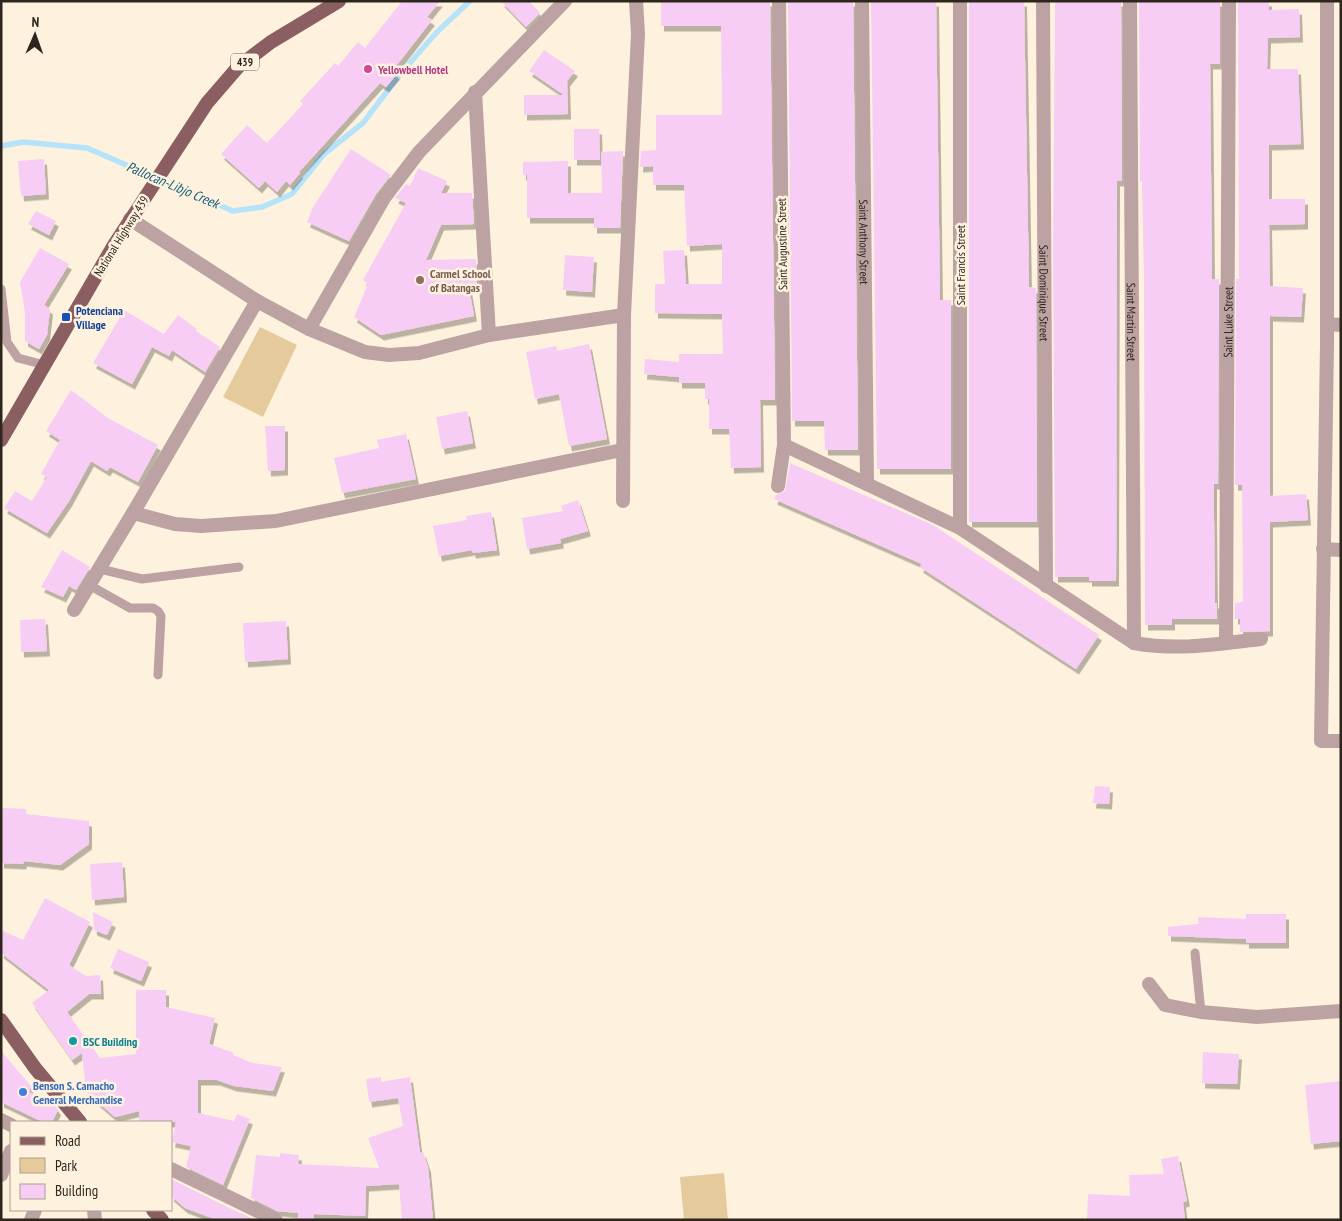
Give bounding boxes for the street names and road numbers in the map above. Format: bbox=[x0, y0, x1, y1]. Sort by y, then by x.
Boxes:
road number: 439 bbox=[231, 54, 259, 70]
street label: National Highway 439 bbox=[90, 193, 152, 279]
street label: Saint Augustine Street bbox=[774, 197, 790, 290]
street label: Saint Anthony Street bbox=[857, 199, 872, 285]
street label: Saint Francis Street bbox=[953, 224, 968, 305]
street label: Saint Dominique Street bbox=[1037, 245, 1052, 342]
street label: Saint Martin Street bbox=[1124, 283, 1140, 362]
street label: Saint Luke Street bbox=[1220, 286, 1235, 357]

